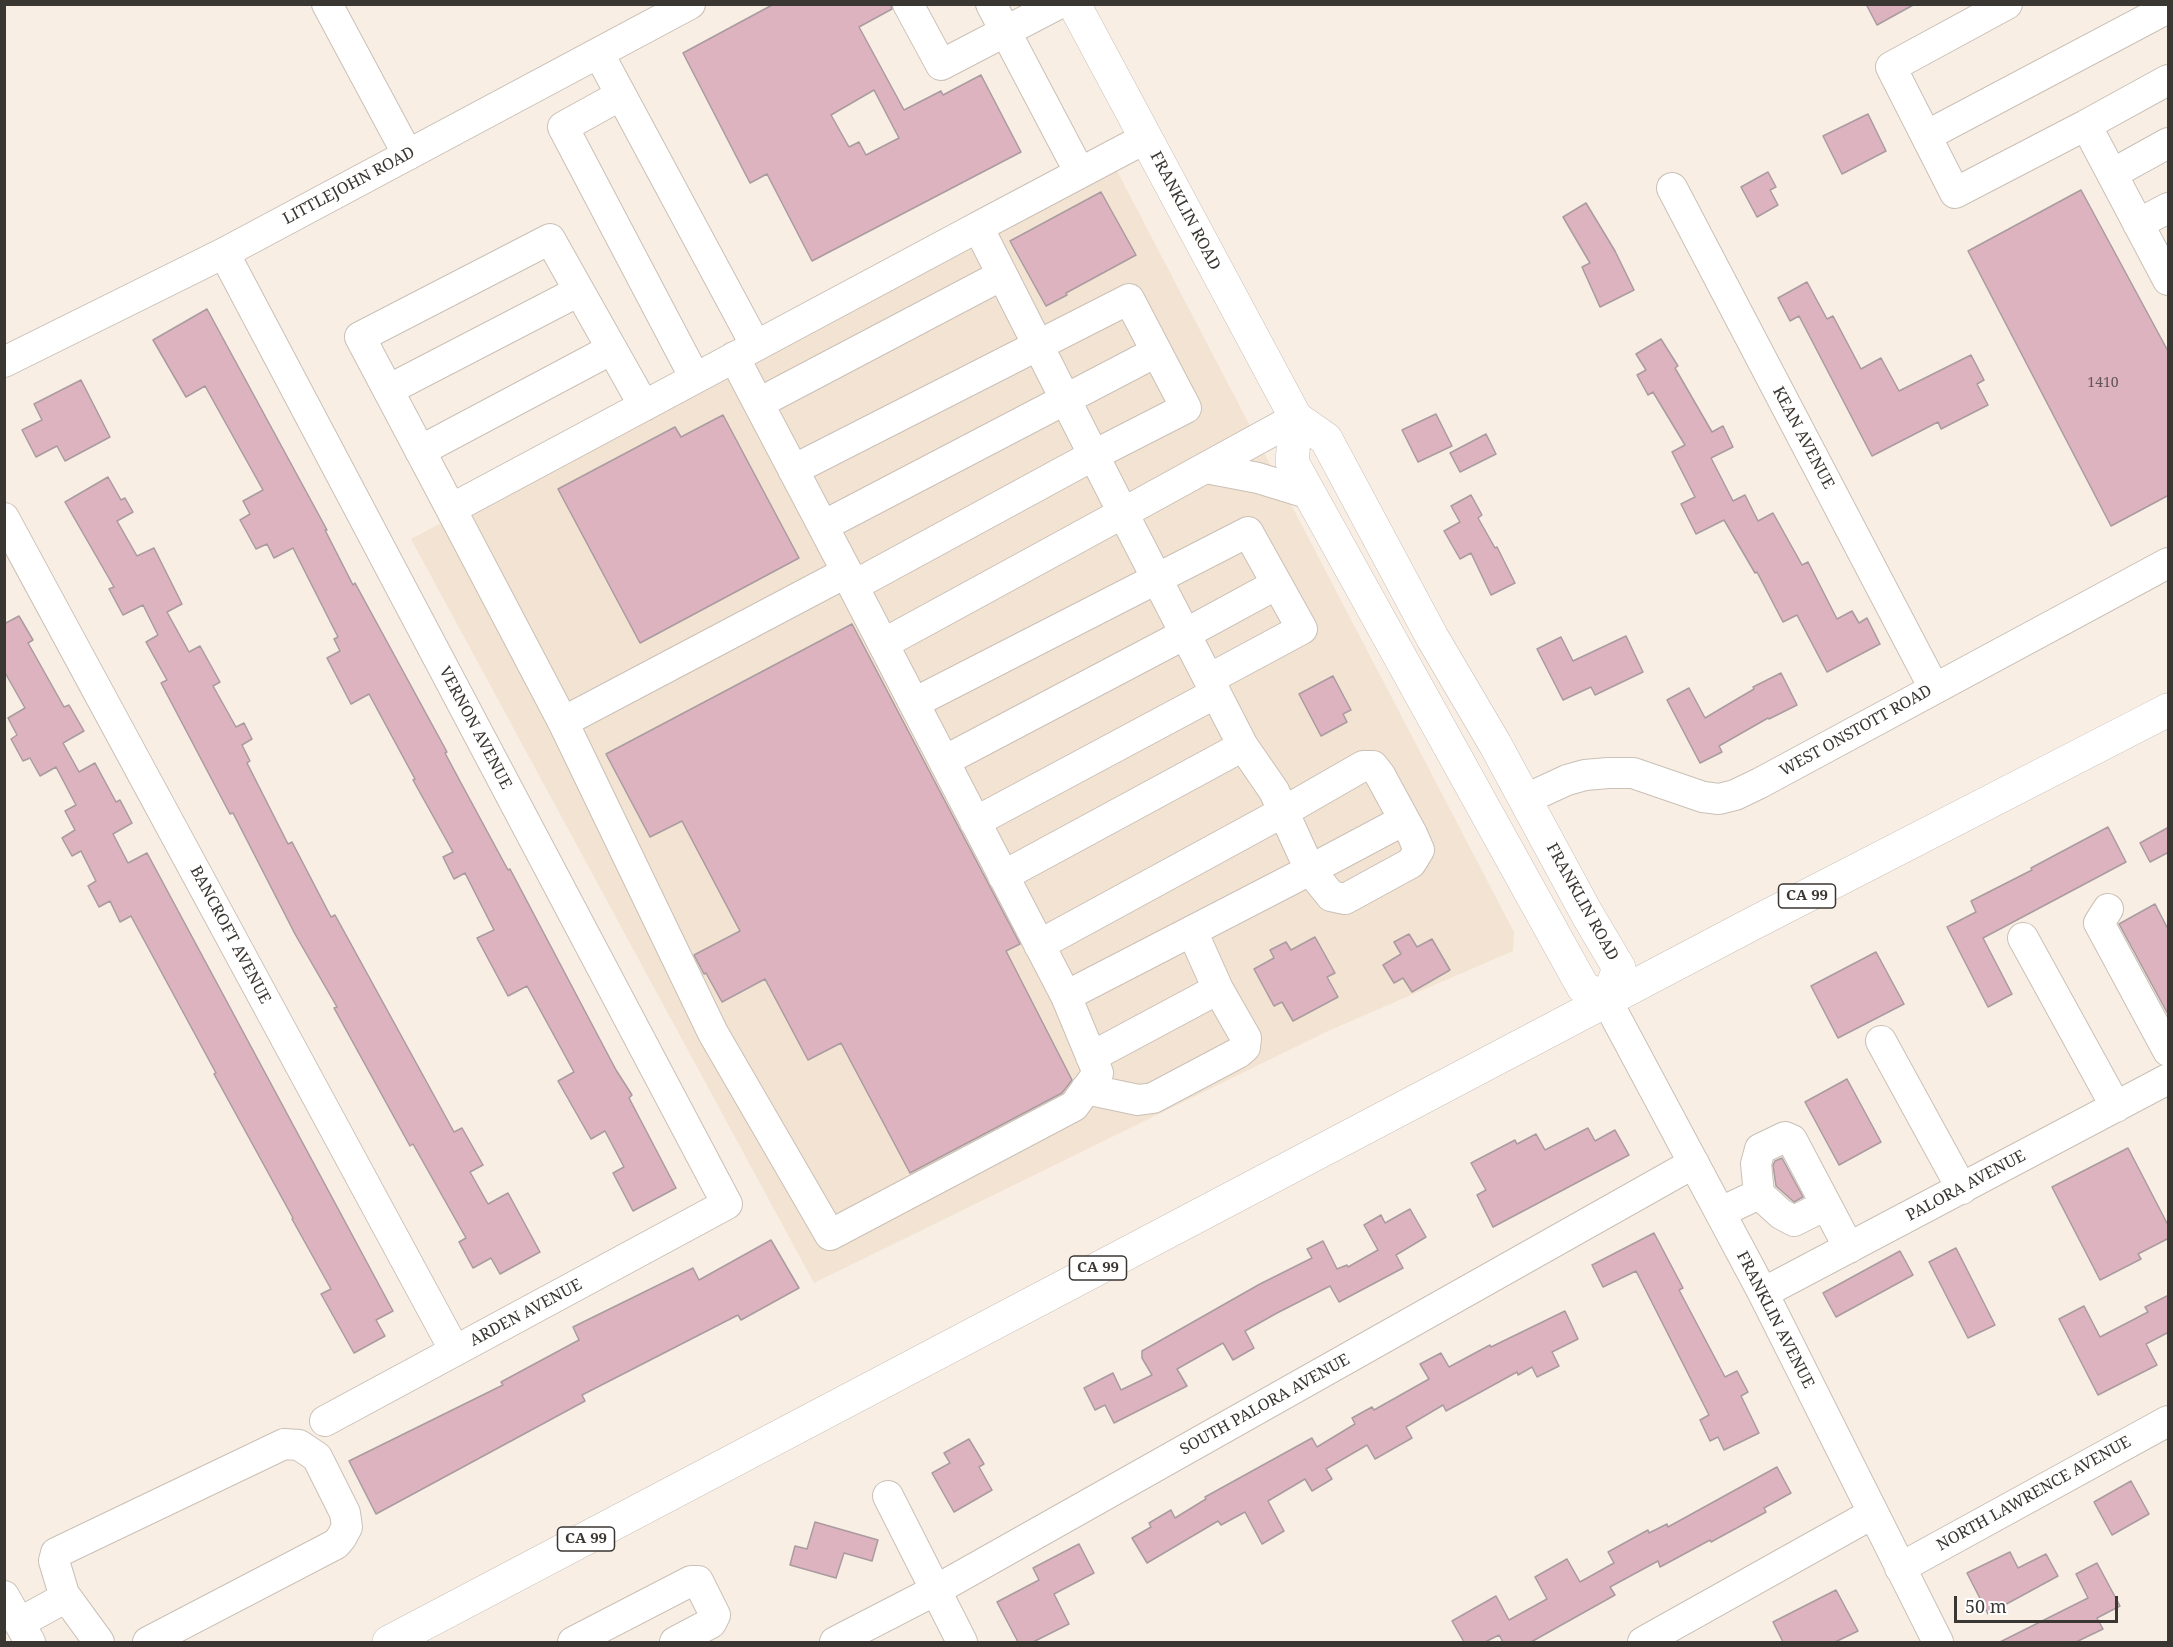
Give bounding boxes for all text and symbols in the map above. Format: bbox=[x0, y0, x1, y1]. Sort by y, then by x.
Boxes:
street label: LITTLEJOHN ROAD bbox=[280, 143, 418, 229]
street label: FRANKLIN ROAD bbox=[1146, 148, 1224, 274]
house number: 1410 bbox=[2087, 375, 2119, 391]
street label: KEAN AVENUE bbox=[1768, 384, 1838, 492]
street label: VERNON AVENUE bbox=[435, 663, 515, 793]
street label: WEST ONSTOTT ROAD bbox=[1777, 681, 1935, 781]
street label: FRANKLIN ROAD bbox=[1542, 840, 1622, 964]
street label: BANCROFT AVENUE bbox=[186, 863, 274, 1007]
road number: CA 99 bbox=[1778, 884, 1836, 908]
street label: PALORA AVENUE bbox=[1903, 1146, 2029, 1226]
street label: FRANKLIN AVENUE bbox=[1732, 1248, 1818, 1392]
road number: CA 99 bbox=[1070, 1256, 1126, 1280]
street label: ARDEN AVENUE bbox=[467, 1275, 585, 1351]
street label: SOUTH PALORA AVENUE bbox=[1177, 1350, 1353, 1460]
street label: NORTH LAWRENCE AVENUE bbox=[1934, 1433, 2134, 1555]
road number: CA 99 bbox=[558, 1527, 614, 1551]
scale bar bbox=[1957, 1584, 2120, 1622]
text: 50 m bbox=[1965, 1594, 2007, 1618]

